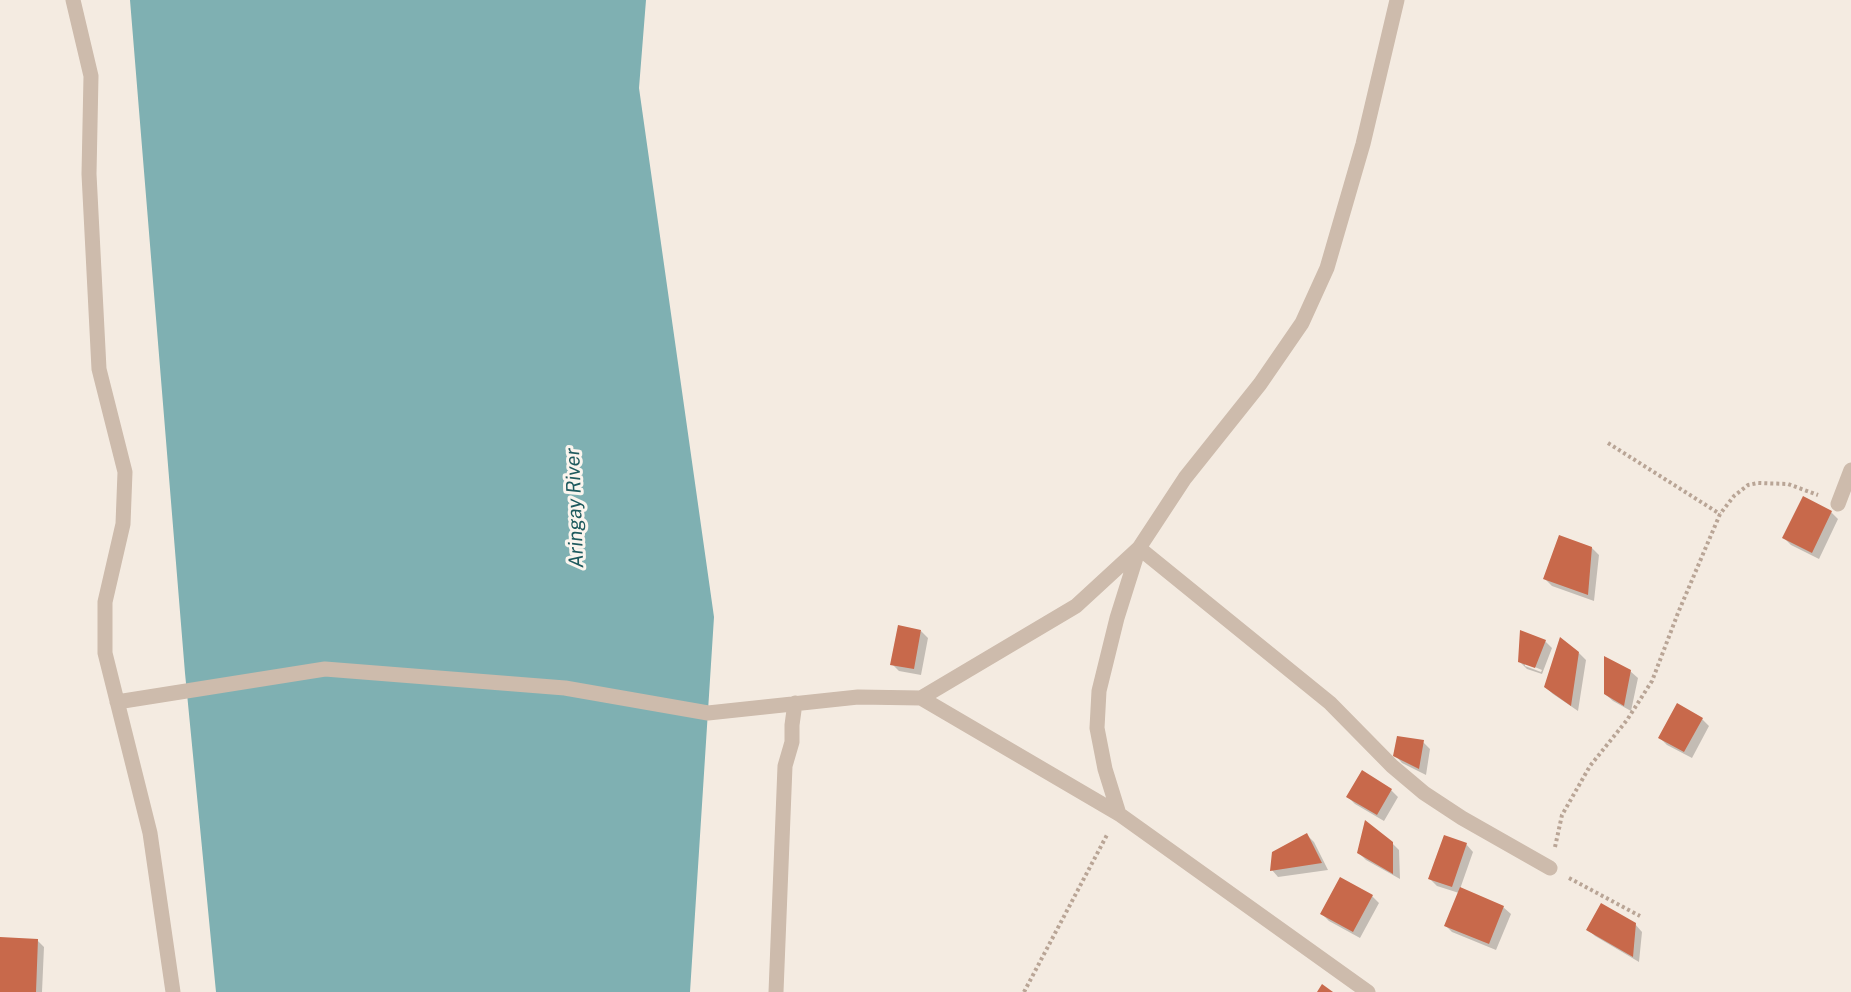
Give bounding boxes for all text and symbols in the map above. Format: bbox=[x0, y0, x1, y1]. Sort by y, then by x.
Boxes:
water label: Aringay River bbox=[561, 448, 589, 568]

